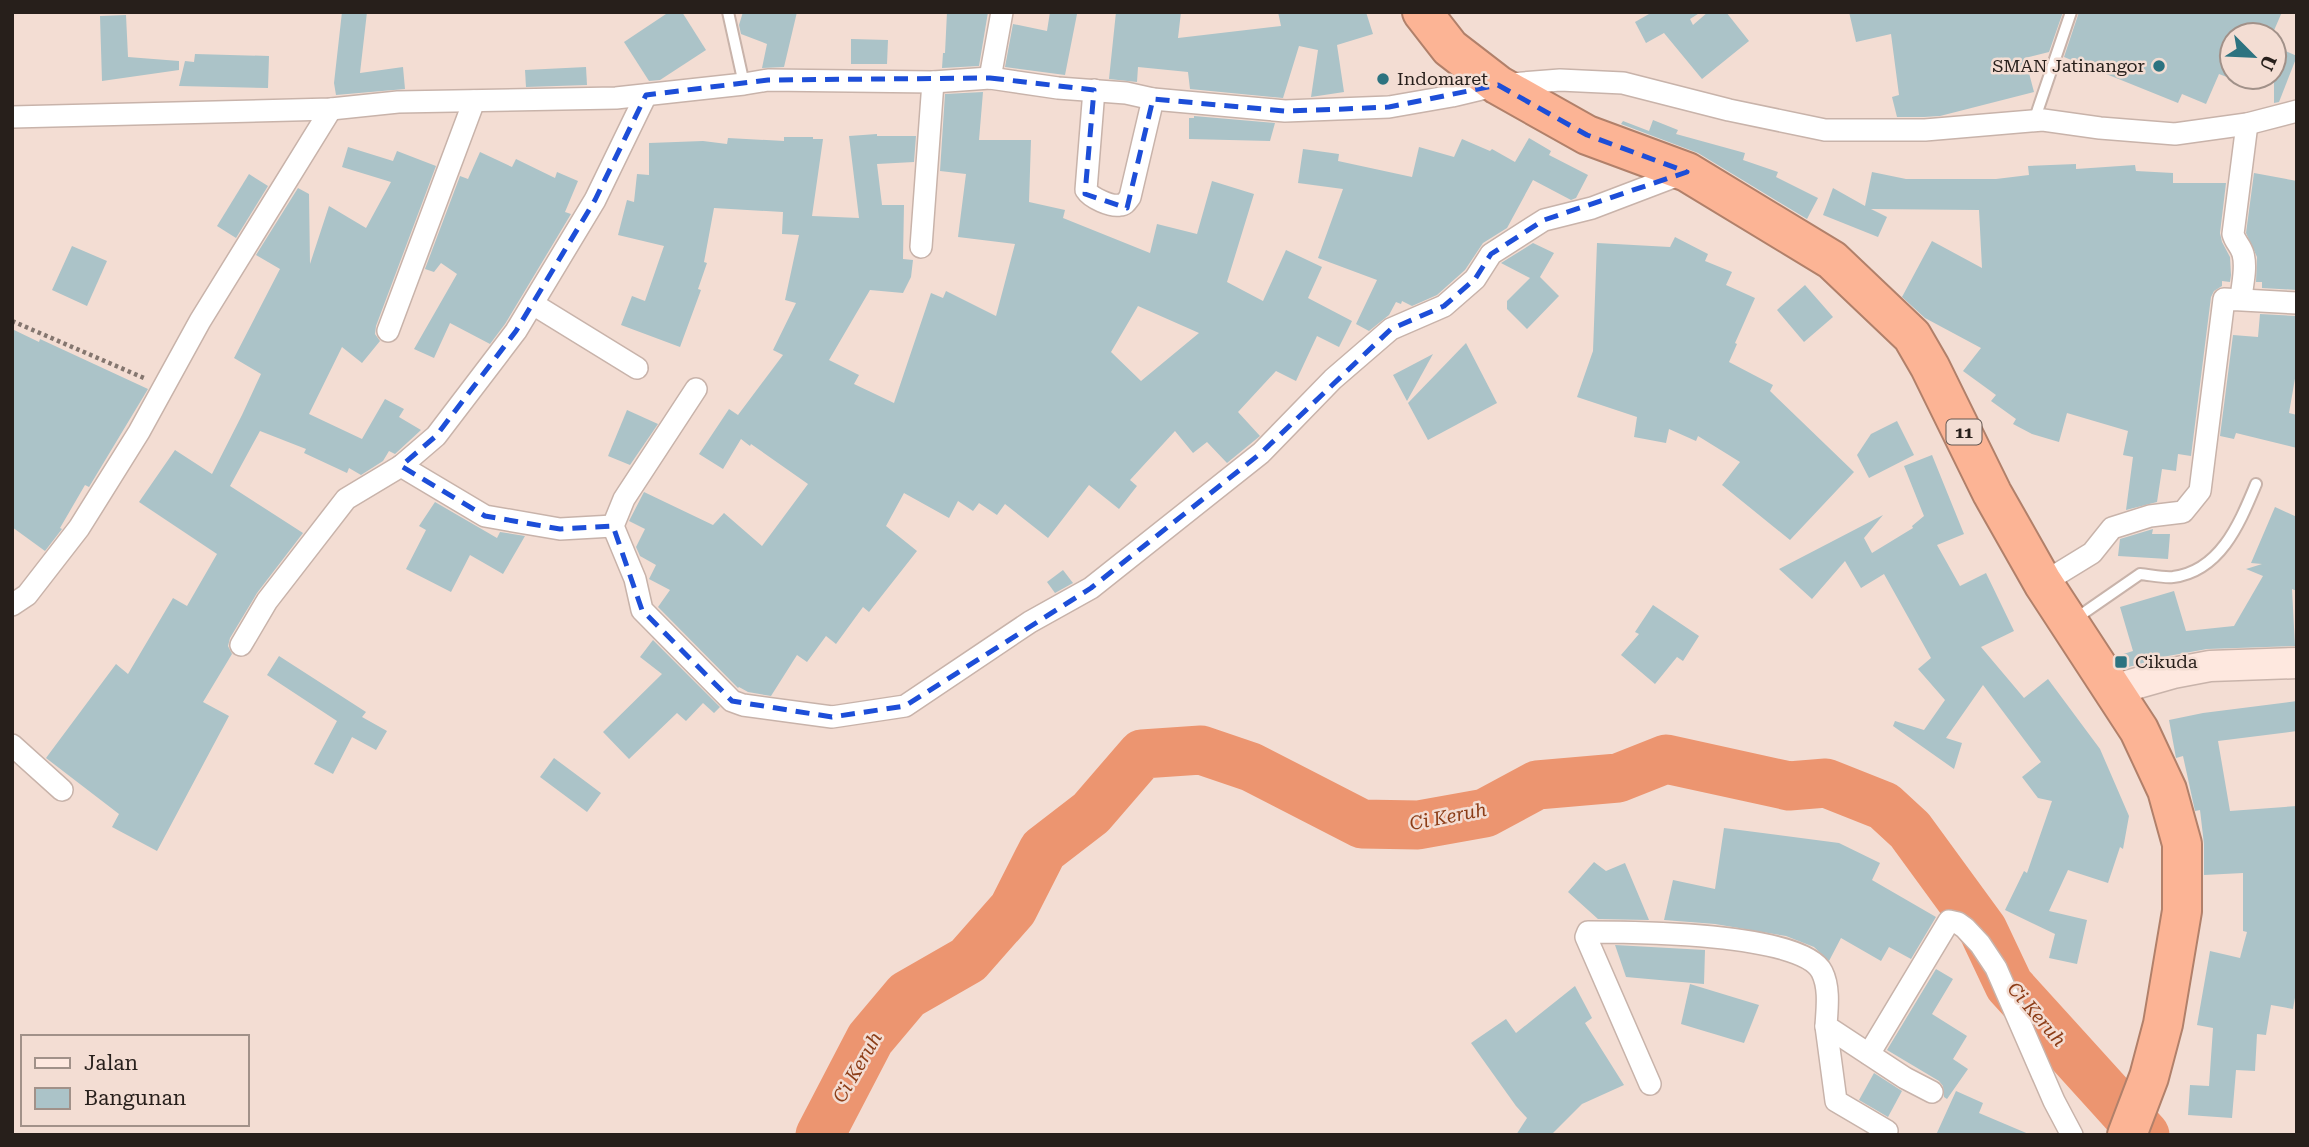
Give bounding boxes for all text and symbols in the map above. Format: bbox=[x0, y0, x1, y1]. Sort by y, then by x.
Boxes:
north arrow bbox=[2218, 21, 2288, 91]
text: U bbox=[2254, 51, 2282, 74]
place label: SMAN Jatinangor bbox=[1992, 55, 2145, 76]
marker: SMAN Jatinangor bbox=[2151, 58, 2167, 74]
place label: Indomaret bbox=[1397, 68, 1488, 89]
marker: Indomaret bbox=[1375, 71, 1391, 87]
road number: 11 bbox=[1946, 420, 1982, 444]
place label: Cikuda bbox=[2135, 651, 2198, 672]
marker: Cikuda bbox=[2113, 654, 2129, 670]
water label: Ci Keruh bbox=[1408, 798, 1489, 835]
water label: Ci Keruh bbox=[2002, 977, 2071, 1051]
water label: Ci Keruh bbox=[828, 1028, 887, 1107]
legend bbox=[21, 1035, 248, 1126]
text: Jalan bbox=[84, 1051, 139, 1075]
text: Bangunan bbox=[84, 1086, 187, 1110]

